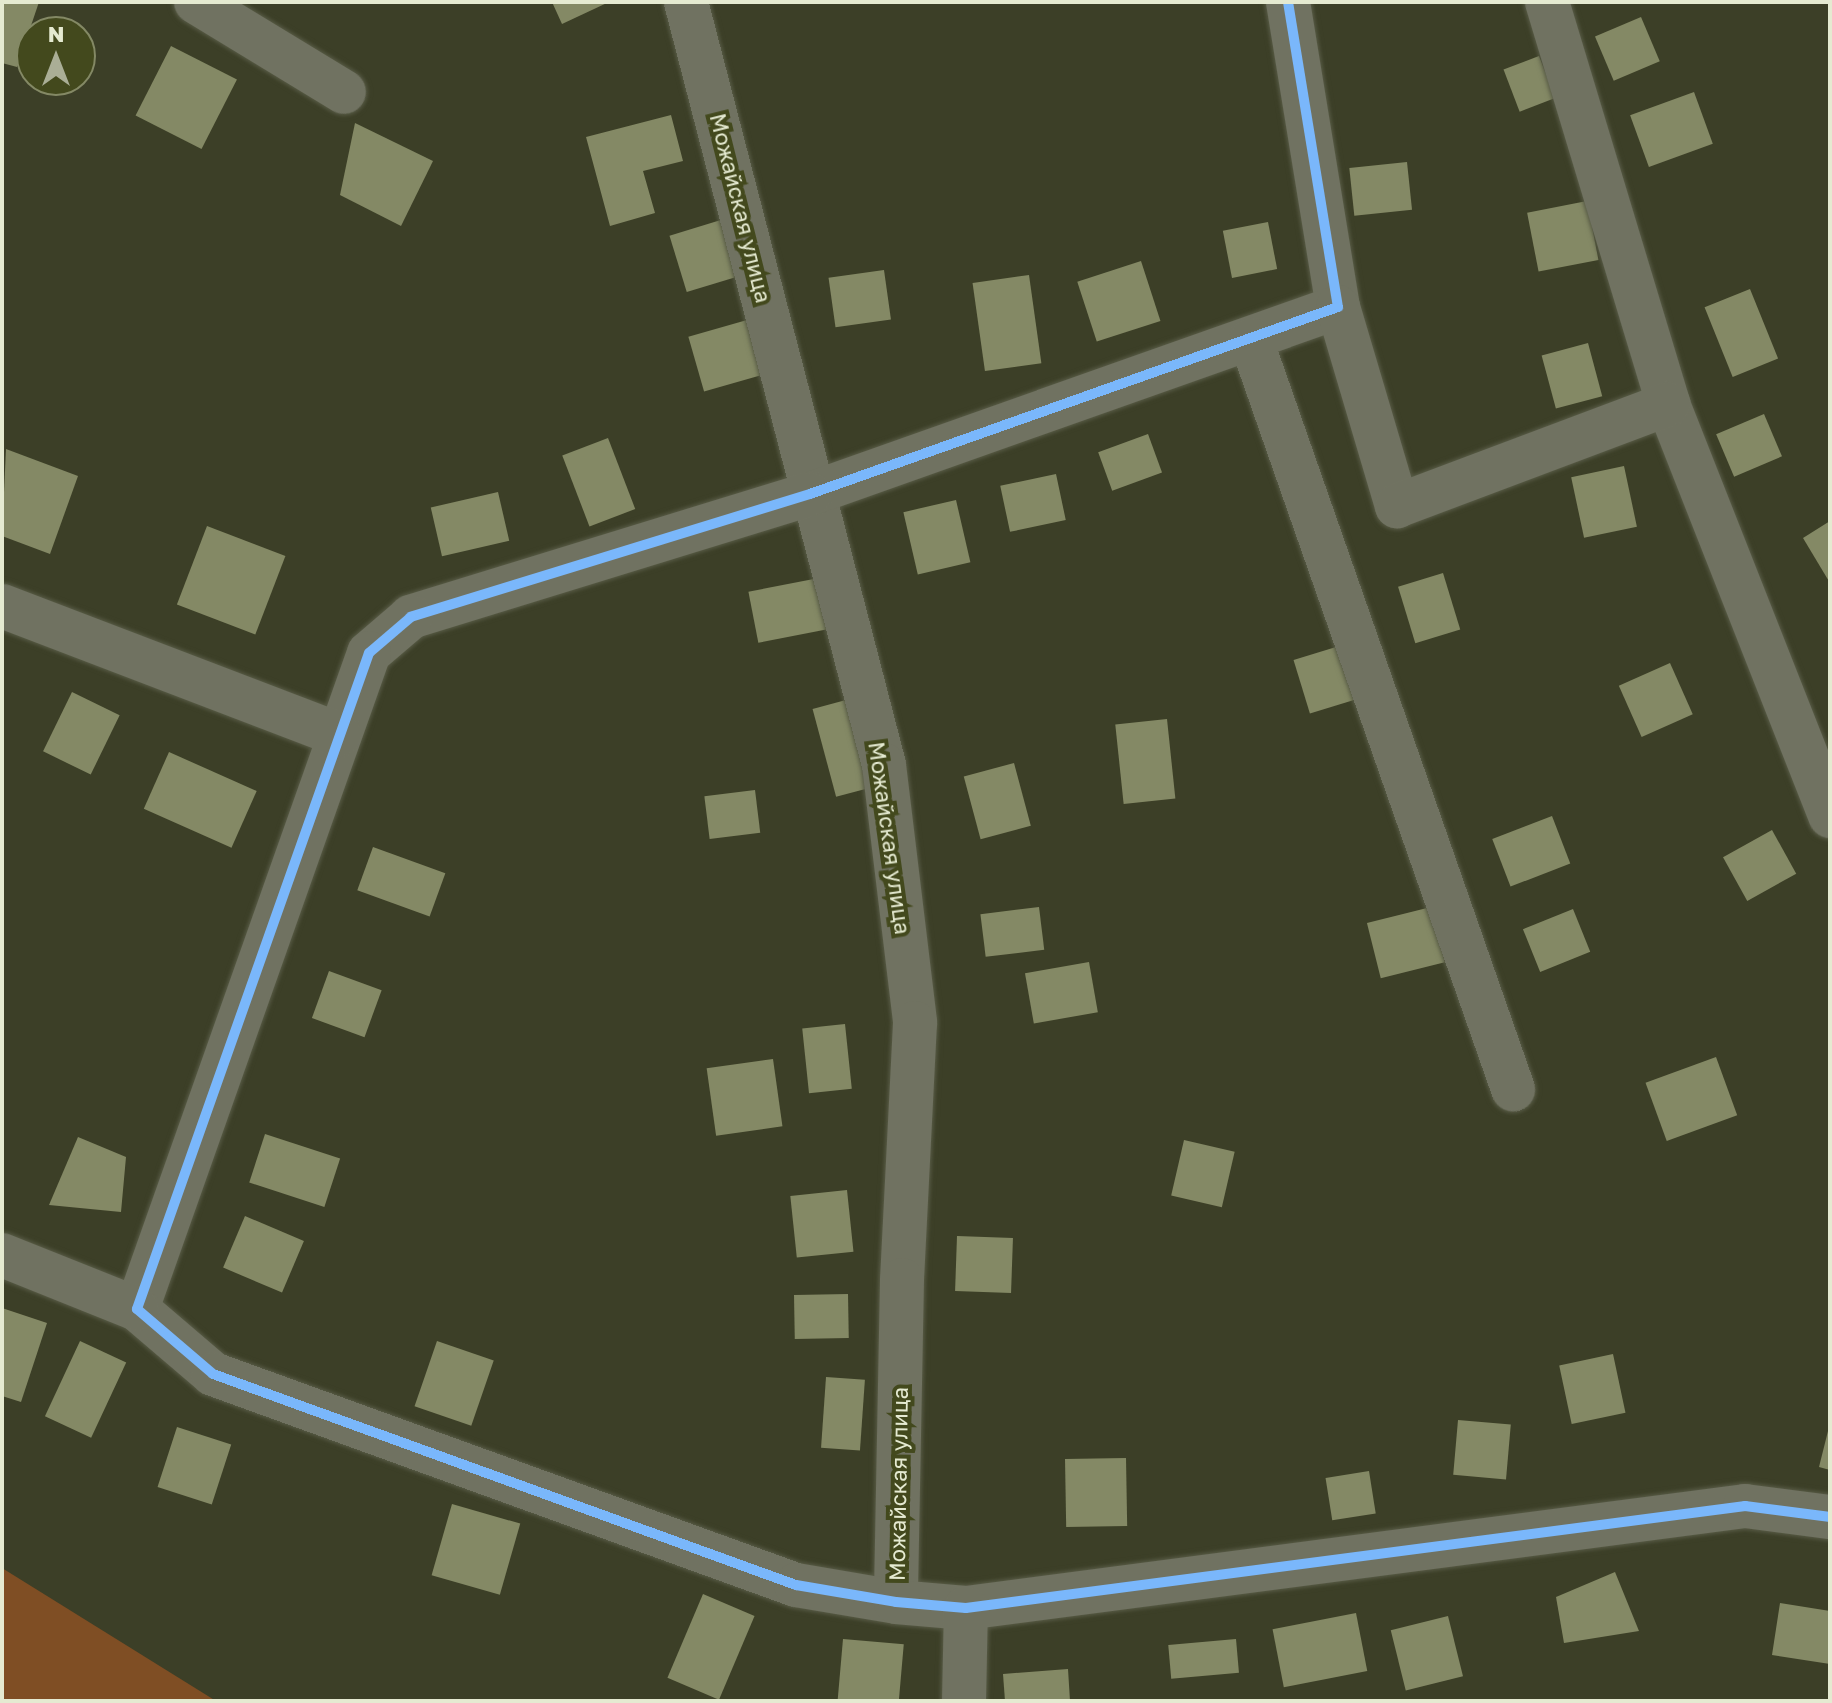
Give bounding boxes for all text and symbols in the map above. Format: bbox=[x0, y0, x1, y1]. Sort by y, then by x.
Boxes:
north arrow bbox=[16, 16, 96, 96]
text: N bbox=[48, 20, 64, 47]
street label: Можайская улица bbox=[705, 111, 777, 305]
street label: Можайская улица bbox=[863, 740, 917, 936]
street label: Можайская улица bbox=[883, 1387, 913, 1581]

